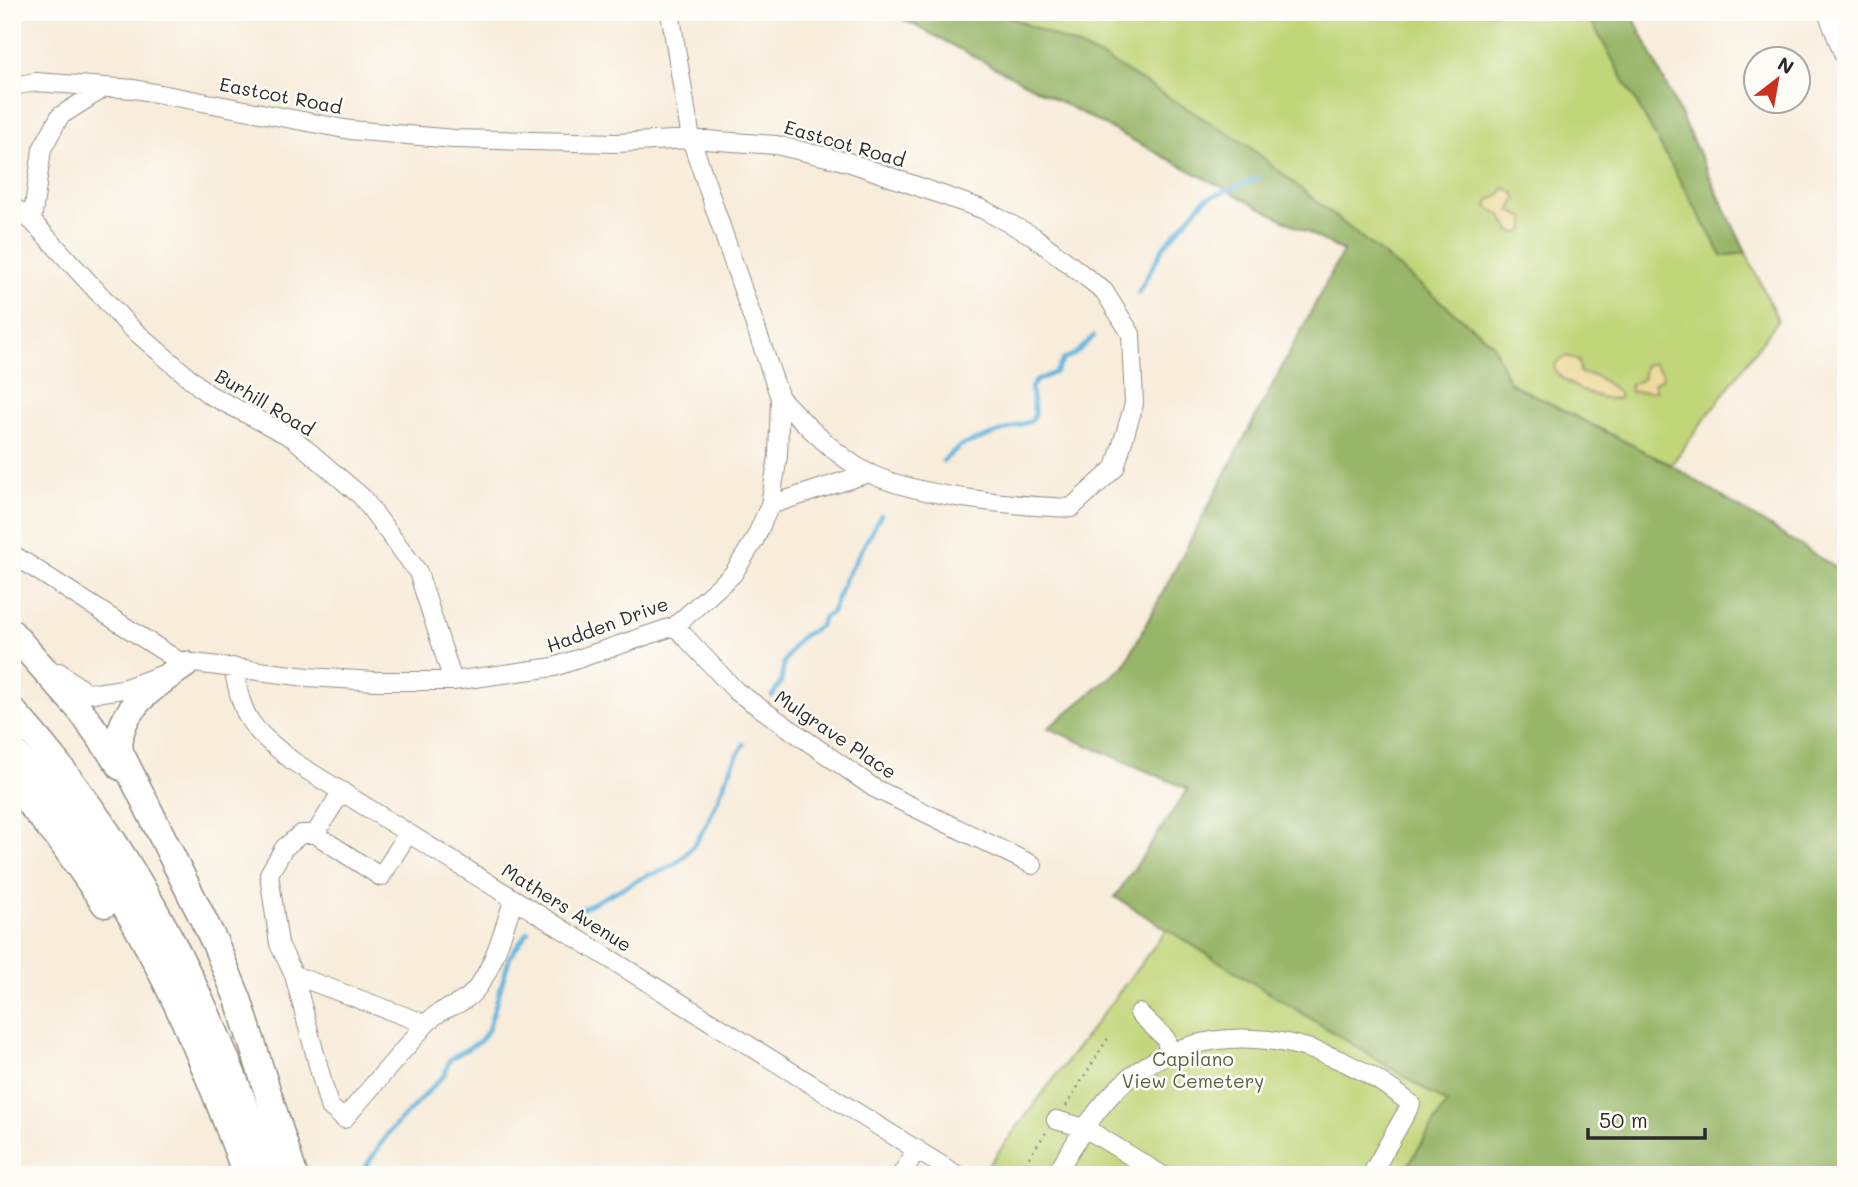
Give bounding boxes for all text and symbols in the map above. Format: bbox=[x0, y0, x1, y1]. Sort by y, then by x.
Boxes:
north arrow bbox=[1742, 46, 1812, 116]
text: N bbox=[1773, 51, 1799, 79]
street label: Eastcot Road bbox=[217, 71, 345, 119]
street label: Eastcot Road bbox=[782, 114, 908, 172]
street label: Burhill Road bbox=[211, 363, 319, 441]
street label: Hadden Drive bbox=[543, 590, 671, 658]
street label: Mulgrave Place bbox=[770, 684, 902, 784]
street label: Mathers Avenue bbox=[497, 857, 637, 957]
park label: Capilano View Cemetery bbox=[1122, 1046, 1264, 1093]
scale bar bbox=[1588, 1096, 1706, 1140]
text: 50 m bbox=[1599, 1106, 1648, 1133]

